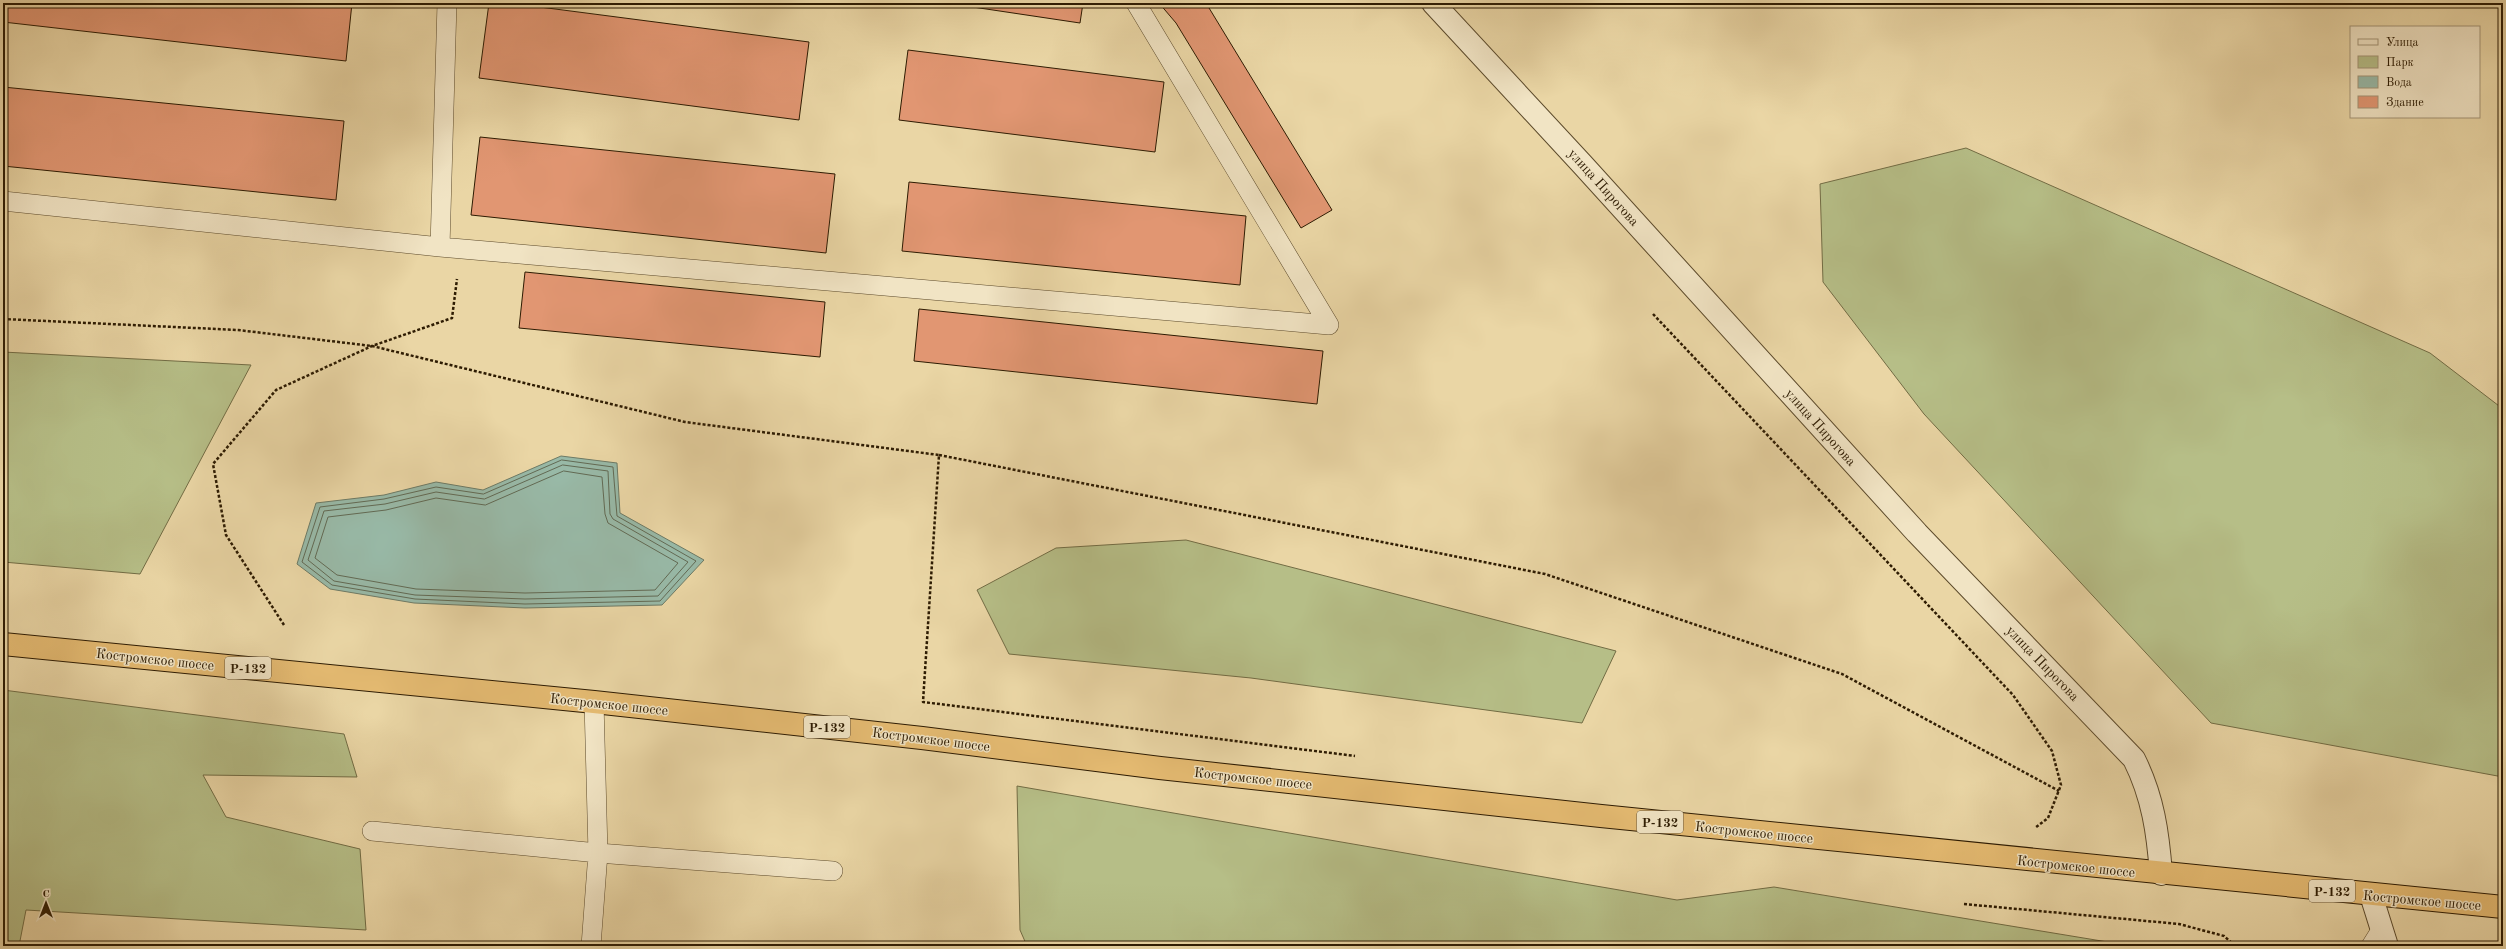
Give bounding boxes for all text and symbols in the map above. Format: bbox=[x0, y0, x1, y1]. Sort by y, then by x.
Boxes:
legend bbox=[2350, 26, 2480, 118]
text: Улица bbox=[2386, 37, 2419, 49]
text: Парк bbox=[2386, 57, 2414, 69]
text: Вода bbox=[2386, 77, 2412, 89]
text: Здание bbox=[2386, 97, 2424, 109]
street label: улица Пирогова bbox=[1565, 146, 1641, 229]
street label: улица Пирогова bbox=[1782, 386, 1858, 469]
street label: улица Пирогова bbox=[2003, 623, 2082, 704]
street label: Костромское шоссе bbox=[95, 647, 215, 673]
road number: Р-132 bbox=[225, 657, 271, 679]
street label: Костромское шоссе bbox=[549, 692, 669, 718]
road number: Р-132 bbox=[804, 716, 850, 738]
street label: Костромское шоссе bbox=[871, 726, 991, 754]
street label: Костромское шоссе bbox=[1193, 766, 1313, 792]
road number: Р-132 bbox=[1637, 811, 1683, 833]
street label: Костромское шоссе bbox=[1694, 820, 1814, 846]
street label: Костромское шоссе bbox=[2016, 854, 2136, 880]
road number: Р-132 bbox=[2309, 880, 2355, 902]
north arrow bbox=[26, 883, 66, 923]
text: С bbox=[42, 889, 50, 900]
street label: Костромское шоссе bbox=[2362, 889, 2482, 913]

